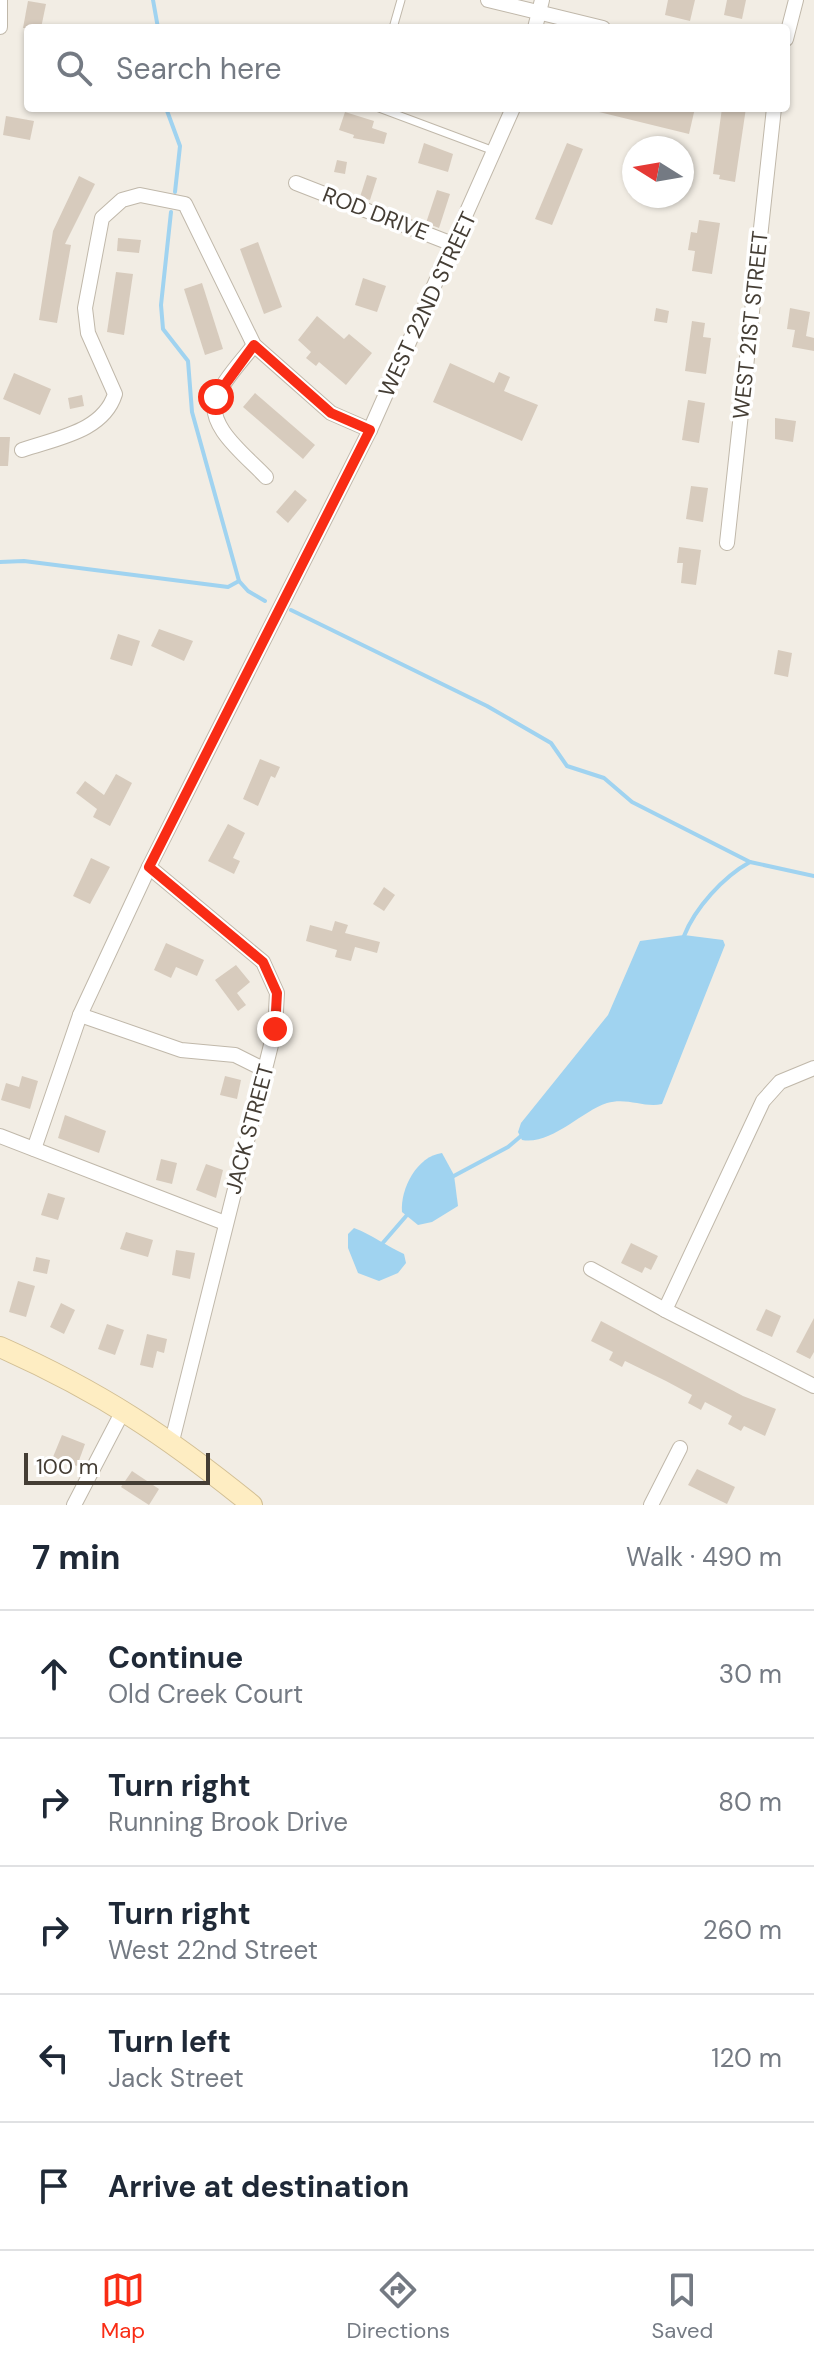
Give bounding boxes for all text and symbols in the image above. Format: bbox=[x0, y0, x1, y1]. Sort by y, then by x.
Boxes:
search box bbox=[24, 24, 790, 112]
icon: search bbox=[52, 46, 96, 90]
text: Search here bbox=[116, 49, 282, 88]
north arrow bbox=[622, 136, 694, 208]
street label: ROD DRIVE bbox=[319, 180, 433, 247]
street label: WEST 22ND STREET bbox=[372, 207, 483, 401]
street label: WEST 21ST STREET bbox=[726, 229, 775, 421]
route start bbox=[198, 379, 234, 415]
route end bbox=[257, 1011, 293, 1047]
street label: JACK STREET bbox=[218, 1061, 281, 1197]
scale bar bbox=[24, 1449, 210, 1485]
text: 100 m bbox=[36, 1452, 98, 1481]
text: 7 min bbox=[32, 1535, 121, 1580]
text: Walk · 490 m bbox=[626, 1540, 782, 1574]
text: Continue bbox=[108, 1638, 243, 1677]
icon: ahead bbox=[32, 1652, 76, 1696]
text: 30 m bbox=[719, 1657, 782, 1691]
text: Old Creek Court bbox=[108, 1677, 303, 1711]
text: Turn right bbox=[108, 1766, 251, 1805]
icon: right bbox=[32, 1780, 76, 1824]
text: 80 m bbox=[718, 1785, 782, 1819]
text: Running Brook Drive bbox=[108, 1805, 348, 1839]
text: Turn right bbox=[108, 1894, 251, 1933]
icon: right bbox=[32, 1908, 76, 1952]
text: 260 m bbox=[703, 1913, 782, 1947]
text: West 22nd Street bbox=[108, 1933, 318, 1967]
text: Turn left bbox=[108, 2022, 231, 2061]
icon: left bbox=[32, 2036, 76, 2080]
text: 120 m bbox=[711, 2041, 782, 2075]
text: Jack Street bbox=[108, 2061, 244, 2095]
icon: arrive bbox=[32, 2164, 76, 2208]
text: Arrive at destination bbox=[108, 2167, 409, 2206]
tab: Map bbox=[101, 2268, 145, 2345]
tab: Directions bbox=[347, 2268, 450, 2345]
tab: Saved bbox=[652, 2268, 713, 2345]

